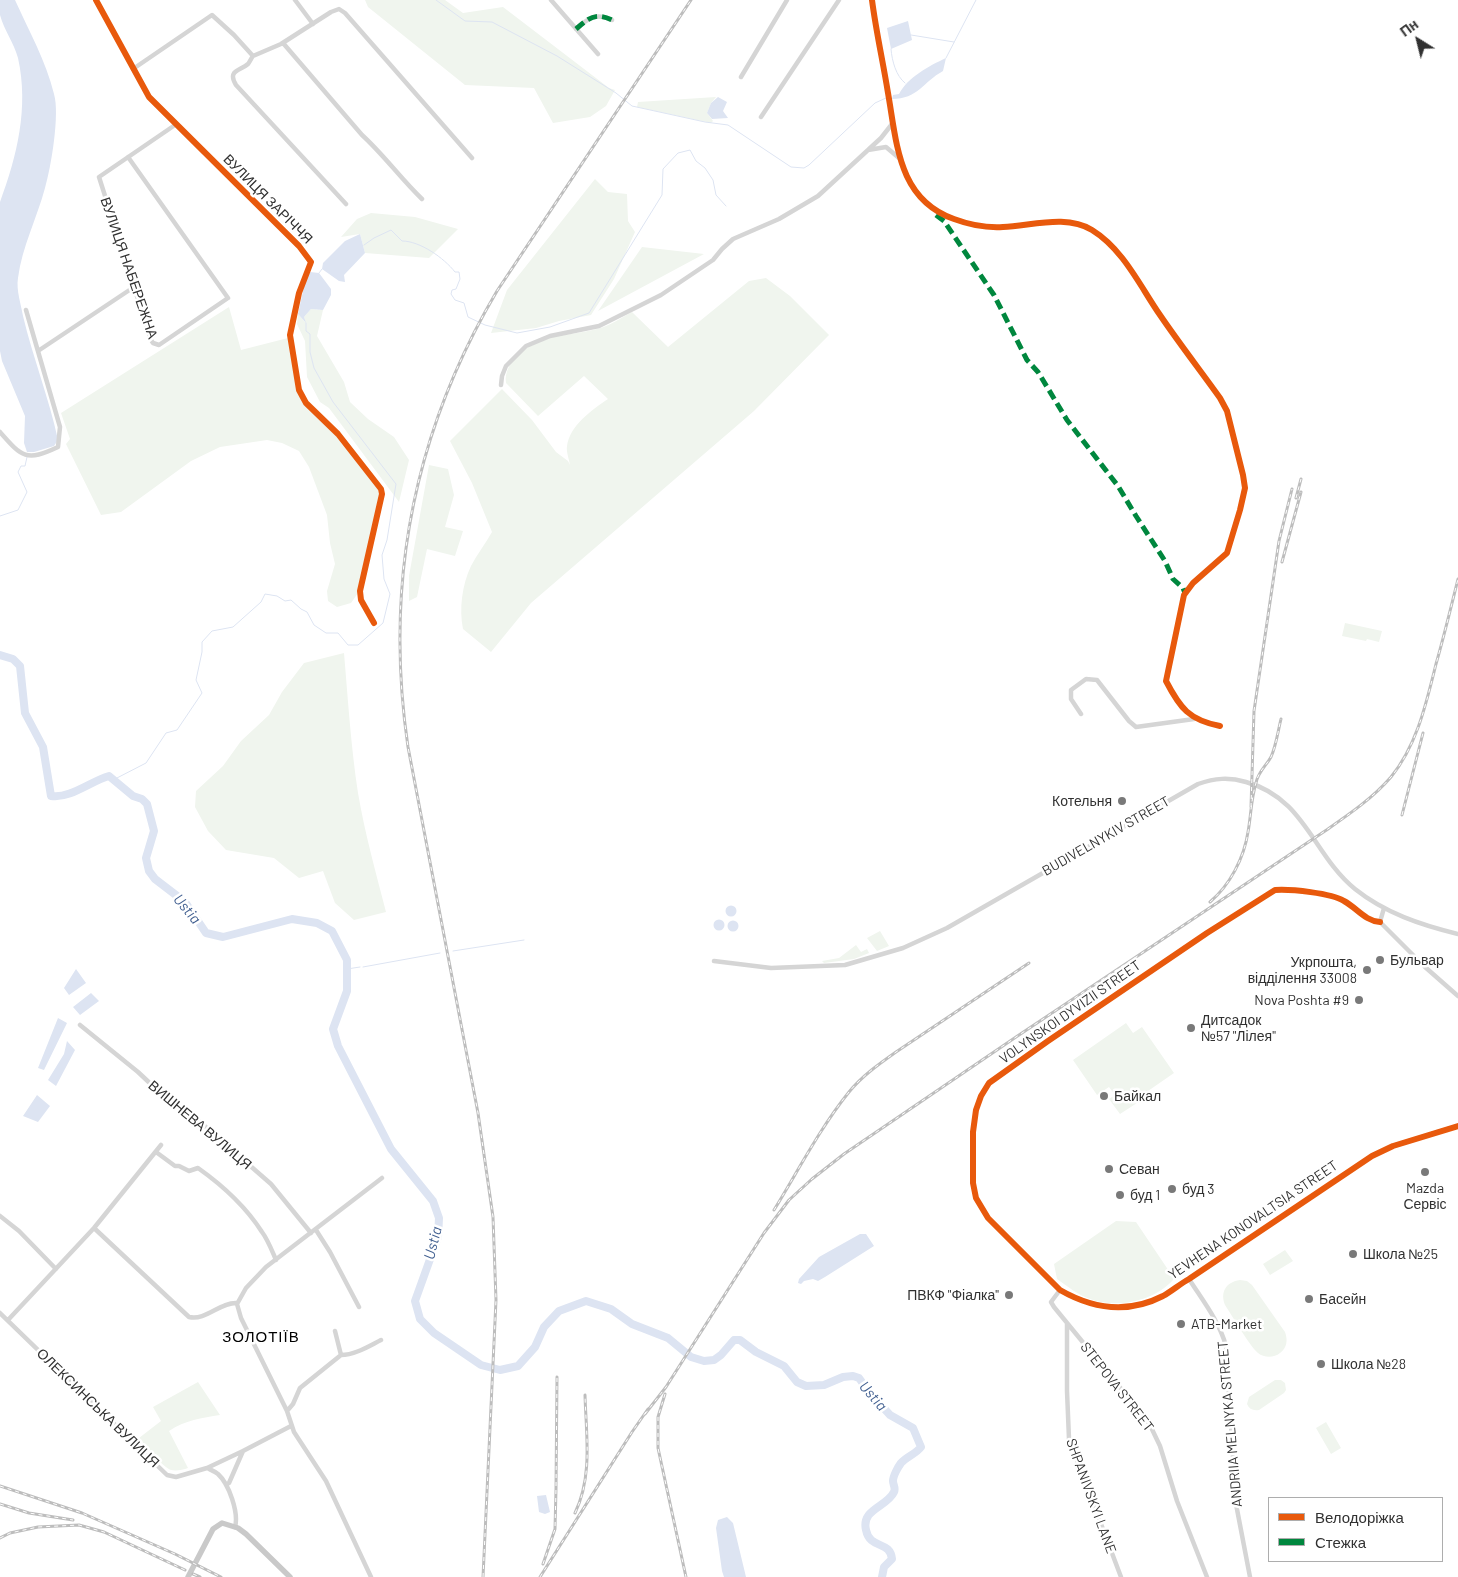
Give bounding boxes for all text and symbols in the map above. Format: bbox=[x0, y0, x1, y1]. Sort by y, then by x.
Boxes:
north arrow bbox=[1393, 15, 1443, 65]
text: Пн bbox=[1396, 15, 1421, 40]
street label: ВУЛИЦЯ ЗАРІЧЧЯ bbox=[220, 151, 316, 247]
street label: ВУЛИЦЯ НАБЕРЕЖНА bbox=[97, 195, 161, 341]
street label: BUDIVELNYKIV STREET bbox=[1039, 793, 1173, 879]
place label: Котельня bbox=[1052, 793, 1112, 809]
marker: Котельня bbox=[1116, 795, 1128, 807]
water label: Ustia bbox=[169, 890, 205, 928]
place label: Бульвар bbox=[1390, 952, 1444, 968]
place label: Укрпошта, відділення 33008 bbox=[1248, 954, 1357, 986]
marker: Бульвар bbox=[1374, 954, 1386, 966]
street label: VOLYNSKOI DYVIZII STREET bbox=[996, 957, 1144, 1067]
marker: Укрпошта, відділення 33008 bbox=[1361, 964, 1373, 976]
place label: Nova Poshta #9 bbox=[1254, 992, 1349, 1008]
marker: Nova Poshta #9 bbox=[1353, 994, 1365, 1006]
place label: Дитсадок №57 "Лілея" bbox=[1201, 1012, 1276, 1044]
marker: Дитсадок №57 "Лілея" bbox=[1185, 1022, 1197, 1034]
street label: ВИШНЕВА ВУЛИЦЯ bbox=[145, 1077, 255, 1173]
place label: Байкал bbox=[1114, 1088, 1161, 1104]
marker: Байкал bbox=[1098, 1090, 1110, 1102]
street label: YEVHENA KONOVALTSIA STREET bbox=[1165, 1157, 1341, 1283]
place label: Севан bbox=[1119, 1161, 1160, 1177]
marker: Севан bbox=[1103, 1163, 1115, 1175]
marker: Mazda Сервіс bbox=[1419, 1166, 1431, 1178]
place label: Mazda Сервіс bbox=[1403, 1180, 1447, 1212]
place label: буд 3 bbox=[1182, 1181, 1214, 1197]
marker: буд 3 bbox=[1166, 1183, 1178, 1195]
place label: буд 1 bbox=[1130, 1187, 1160, 1203]
marker: буд 1 bbox=[1114, 1189, 1126, 1201]
water label: Ustia bbox=[420, 1225, 446, 1261]
place label: Школа №25 bbox=[1363, 1246, 1438, 1262]
marker: Школа №25 bbox=[1347, 1248, 1359, 1260]
place label: ПВКФ "Фіалка" bbox=[907, 1287, 999, 1303]
marker: ПВКФ "Фіалка" bbox=[1003, 1289, 1015, 1301]
place label: Басейн bbox=[1319, 1291, 1366, 1307]
marker: Басейн bbox=[1303, 1293, 1315, 1305]
place label: ATB-Market bbox=[1191, 1316, 1262, 1332]
marker: ATB-Market bbox=[1175, 1318, 1187, 1330]
district label: ЗОЛОТІЇВ bbox=[221, 1328, 301, 1346]
street label: STEPOVA STREET bbox=[1077, 1339, 1157, 1435]
street label: ANDRIIA MELNYKA STREET bbox=[1214, 1340, 1246, 1508]
street label: ОЛЕКСИНСЬКА ВУЛИЦЯ bbox=[33, 1345, 163, 1471]
place label: Школа №28 bbox=[1331, 1356, 1406, 1372]
marker: Школа №28 bbox=[1315, 1358, 1327, 1370]
water label: Ustia bbox=[855, 1378, 891, 1414]
street label: SHPANIVSKYI LANE bbox=[1062, 1436, 1120, 1556]
legend bbox=[1268, 1497, 1443, 1562]
text: Велодоріжка bbox=[1315, 1508, 1404, 1526]
text: Стежка bbox=[1315, 1533, 1366, 1551]

